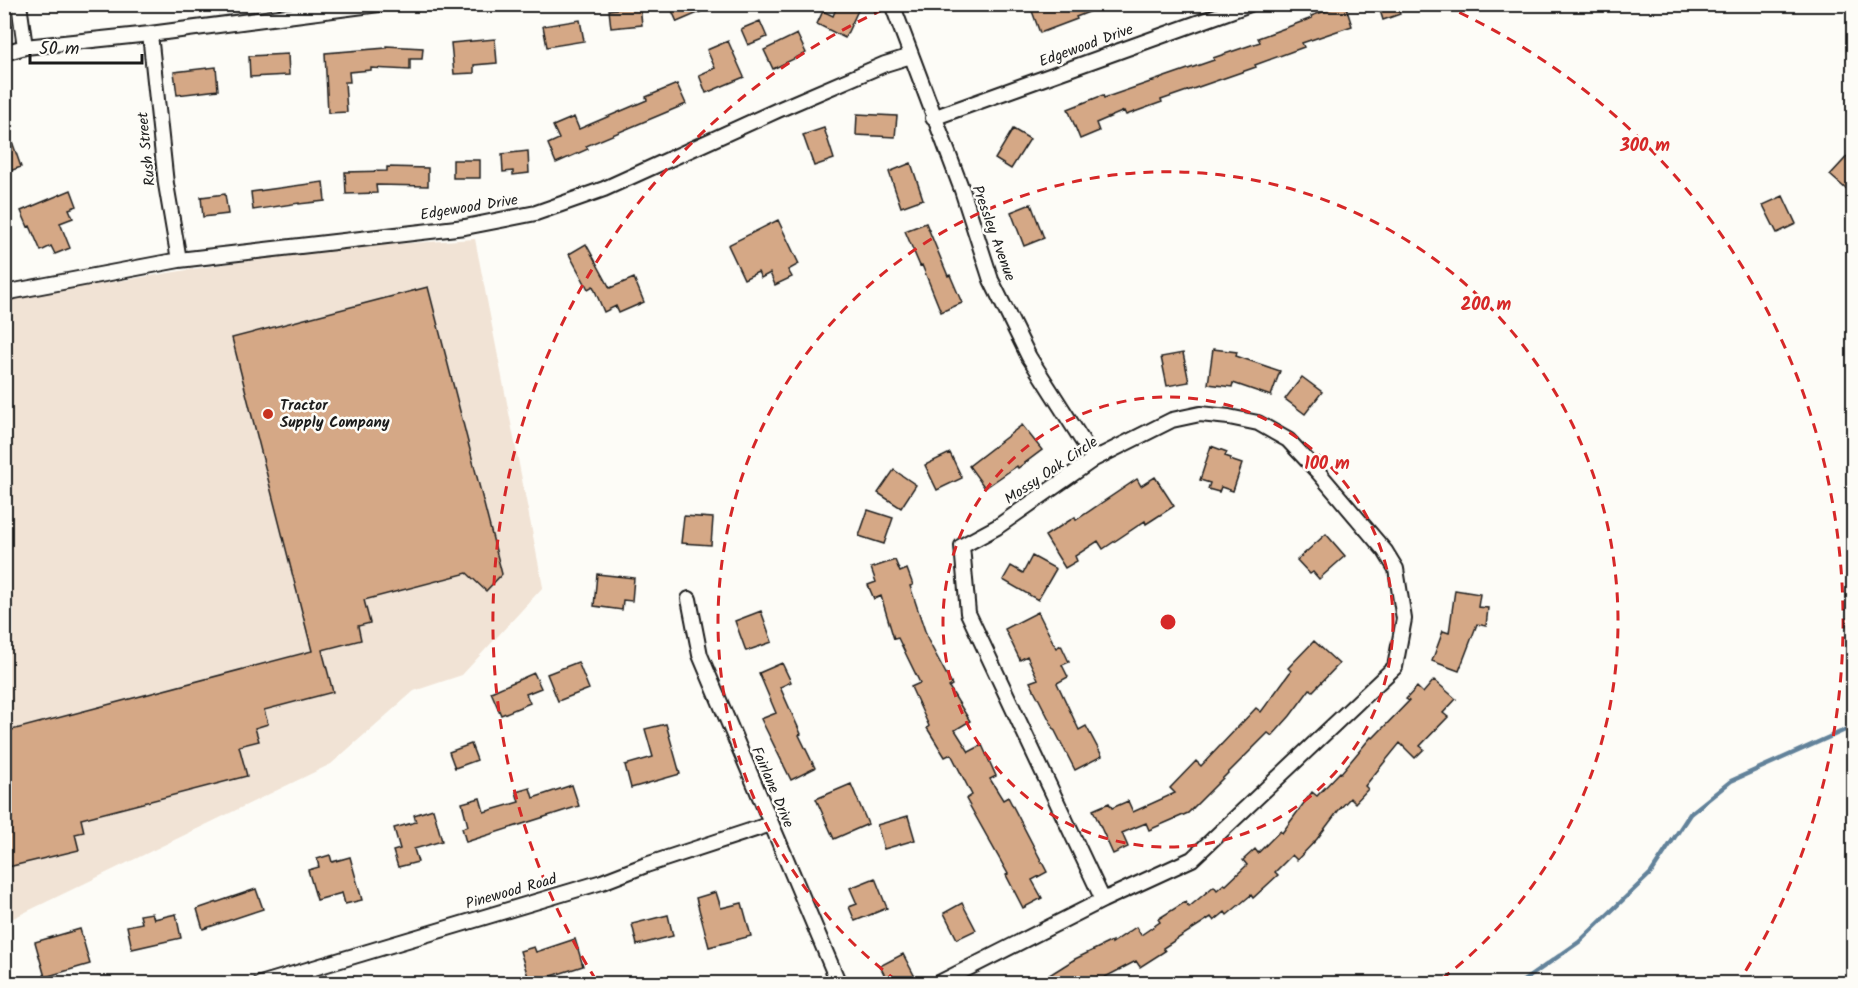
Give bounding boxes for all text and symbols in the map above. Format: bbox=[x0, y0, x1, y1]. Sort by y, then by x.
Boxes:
street label: Edgewood Drive bbox=[1036, 18, 1137, 74]
scale bar bbox=[30, 27, 142, 65]
text: 50 m bbox=[39, 35, 79, 64]
street label: Rush Street bbox=[131, 110, 163, 187]
text: 300 m bbox=[1619, 132, 1670, 161]
street label: Pressley Avenue bbox=[965, 182, 1022, 285]
street label: Edgewood Drive bbox=[419, 188, 520, 228]
text: 200 m bbox=[1461, 291, 1512, 320]
place label: Tractor Supply Company bbox=[280, 394, 390, 435]
marker: Tractor Supply Company bbox=[261, 407, 275, 421]
street label: Mossy Oak Circle bbox=[1000, 430, 1103, 511]
text: 100 m bbox=[1304, 450, 1350, 479]
centre of rings bbox=[1158, 612, 1178, 632]
street label: Fairlane Drive bbox=[744, 743, 800, 832]
street label: Pinewood Road bbox=[463, 867, 560, 916]

